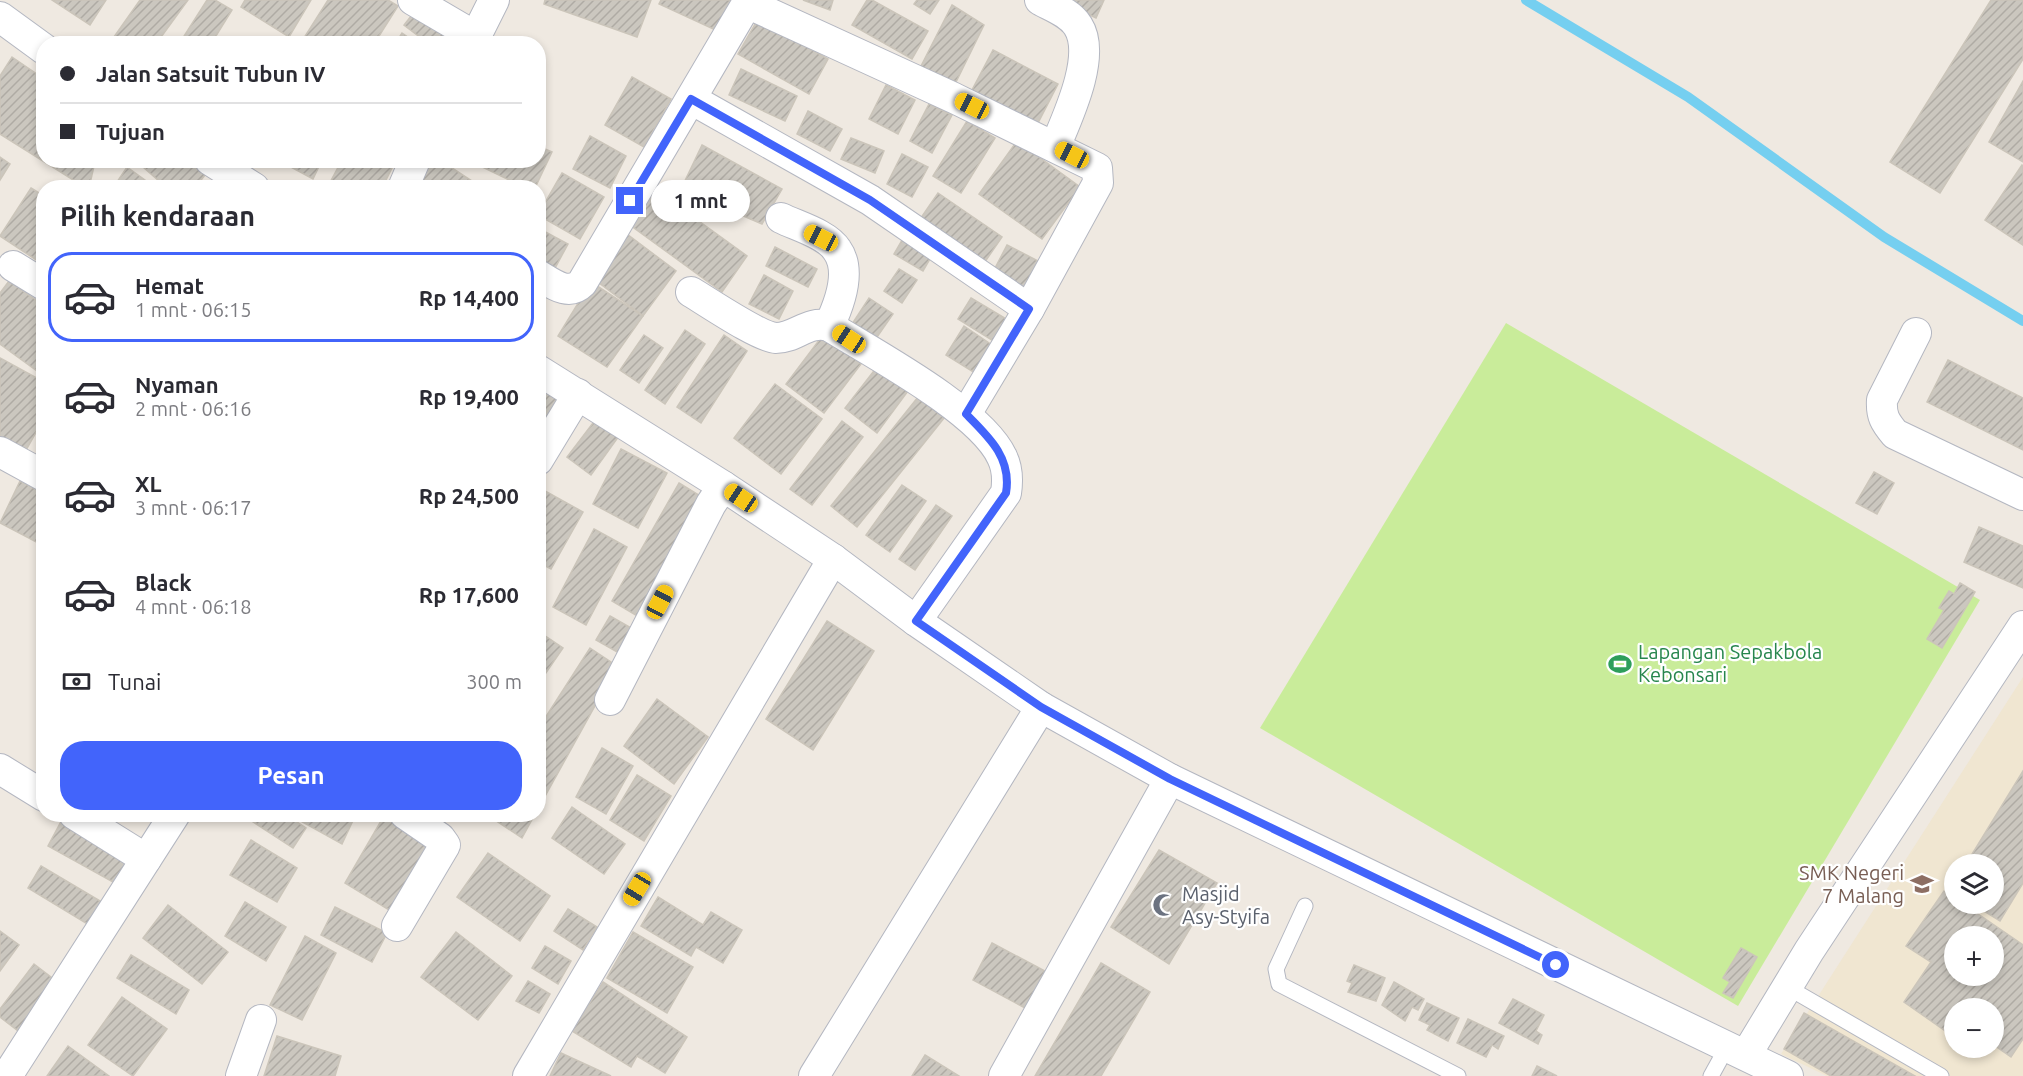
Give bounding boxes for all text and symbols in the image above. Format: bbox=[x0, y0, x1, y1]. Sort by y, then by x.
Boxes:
text: Jalan Satsuit Tubun IV bbox=[96, 61, 325, 86]
car bbox=[952, 90, 992, 122]
text: Tujuan bbox=[96, 119, 165, 144]
car bbox=[1052, 139, 1092, 171]
callout: 1 mnt bbox=[651, 180, 750, 222]
route end bbox=[616, 187, 643, 214]
text: 1 mnt bbox=[674, 189, 727, 212]
text: Pilih kendaraan bbox=[60, 201, 255, 231]
car bbox=[801, 222, 841, 254]
icon: car bbox=[63, 270, 117, 324]
text: Hemat bbox=[135, 273, 204, 298]
text: Rp 14,400 bbox=[419, 285, 519, 310]
text: 1 mnt · 06:15 bbox=[135, 298, 252, 321]
car bbox=[829, 322, 869, 356]
icon: car bbox=[63, 369, 117, 423]
text: Nyaman bbox=[135, 372, 219, 397]
text: Rp 19,400 bbox=[419, 384, 519, 409]
text: 2 mnt · 06:16 bbox=[135, 397, 252, 420]
icon: car bbox=[63, 468, 117, 522]
text: XL bbox=[135, 471, 162, 496]
car bbox=[721, 480, 761, 516]
text: Rp 24,500 bbox=[419, 483, 519, 508]
text: 3 mnt · 06:17 bbox=[135, 496, 252, 519]
icon: car bbox=[63, 567, 117, 621]
text: Black bbox=[135, 570, 192, 595]
text: Rp 17,600 bbox=[419, 582, 519, 607]
car bbox=[644, 582, 676, 622]
text: 4 mnt · 06:18 bbox=[135, 595, 252, 618]
place label: Lapangan Sepakbola Kebonsari bbox=[1638, 640, 1822, 686]
sports icon: Lapangan Sepakbola Kebonsari bbox=[1607, 651, 1633, 677]
icon: cash bbox=[60, 665, 93, 698]
text: Tunai bbox=[108, 669, 161, 694]
text: 300 m bbox=[466, 670, 522, 693]
button: Pesan bbox=[60, 741, 522, 810]
map controls bbox=[1944, 854, 2004, 1058]
button: layers bbox=[1944, 854, 2004, 914]
place label: SMK Negeri 7 Malang bbox=[1799, 861, 1904, 907]
car bbox=[620, 869, 654, 909]
school or university icon: SMK Negeri 7 Malang bbox=[1909, 871, 1935, 897]
place label: Masjid Asy-Styifa bbox=[1182, 882, 1270, 928]
mosque icon: Masjid Asy-Styifa bbox=[1151, 892, 1177, 918]
button: + bbox=[1944, 926, 2004, 986]
route start bbox=[1542, 951, 1569, 978]
button: − bbox=[1944, 998, 2004, 1058]

